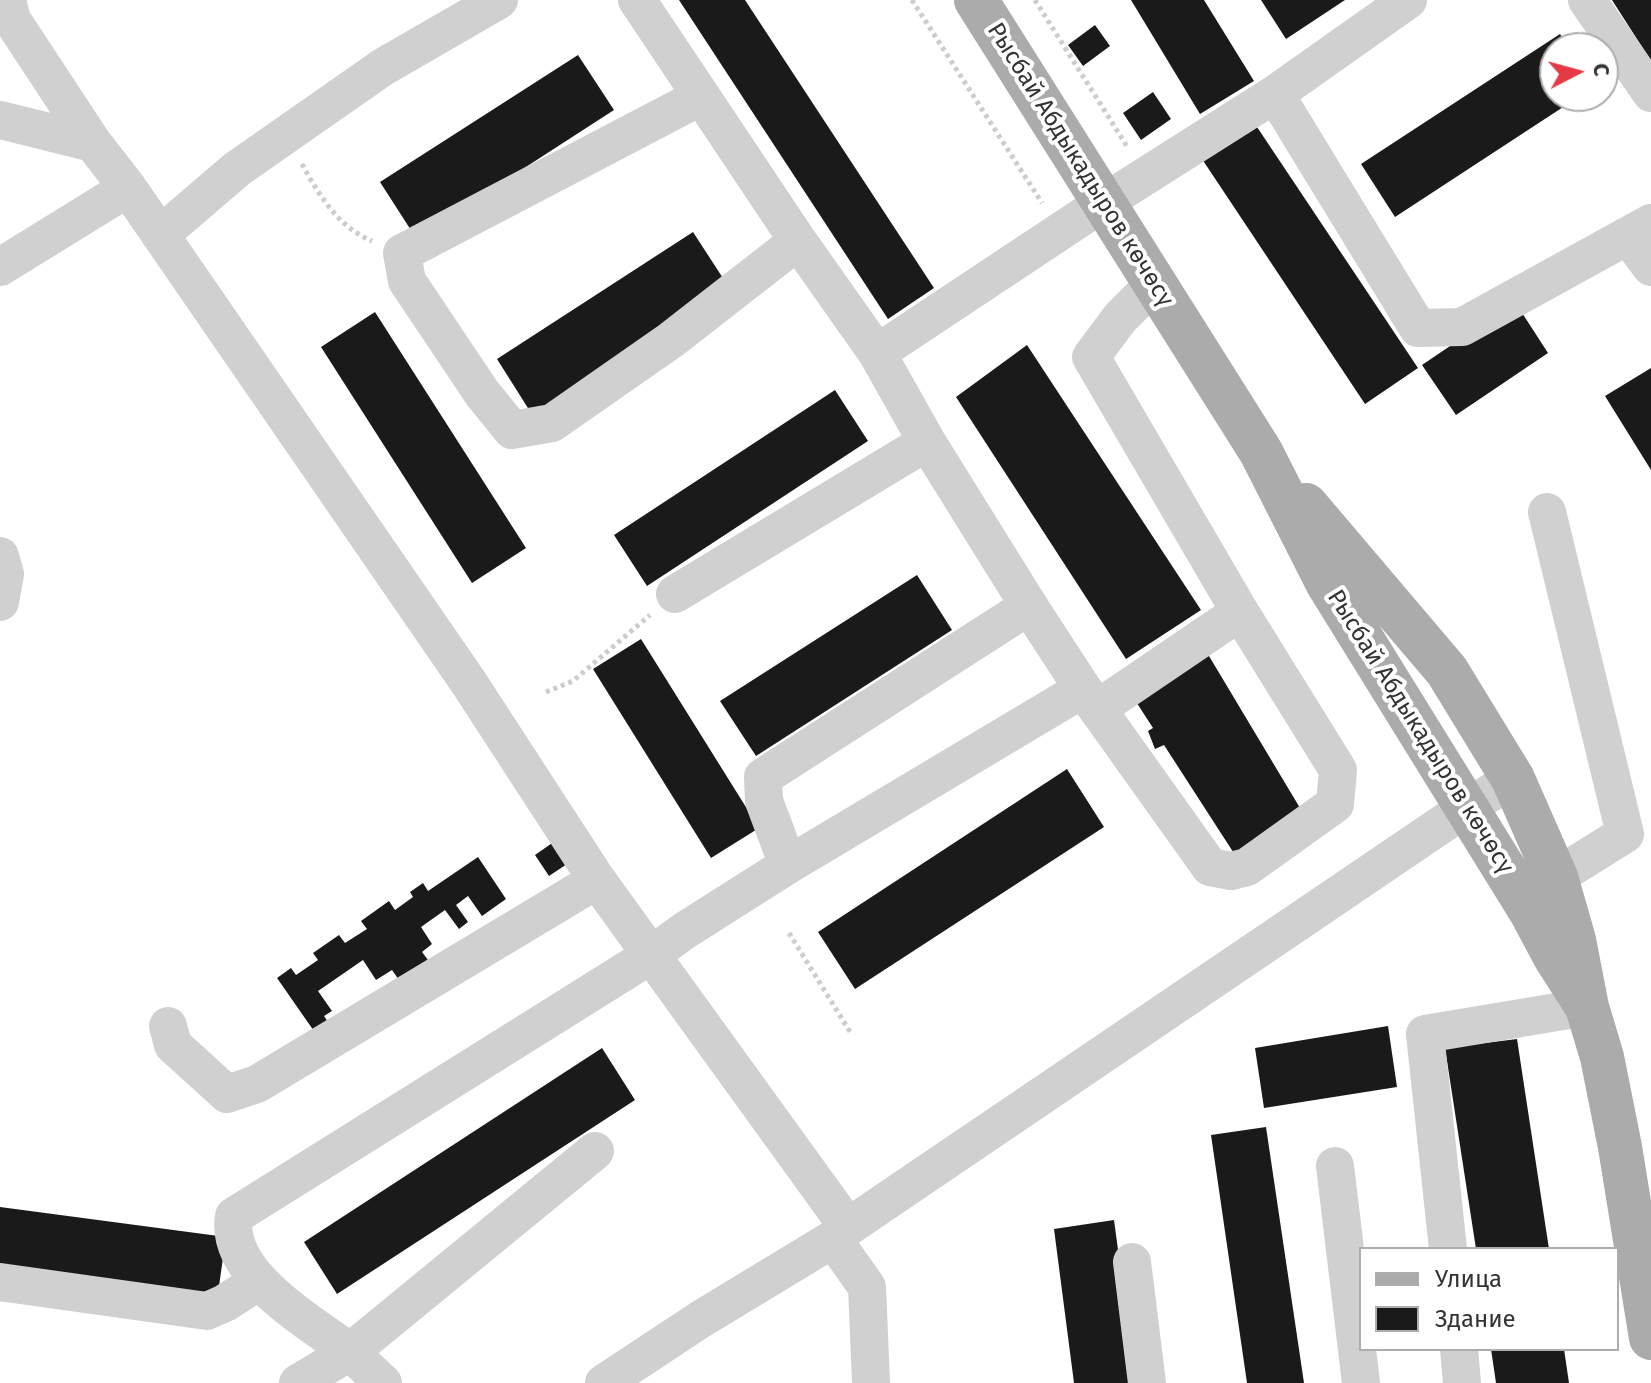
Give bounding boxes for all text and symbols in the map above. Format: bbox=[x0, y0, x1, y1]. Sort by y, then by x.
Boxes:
street label: Рысбай Абдыкадыров көчөсү bbox=[981, 18, 1179, 312]
north arrow bbox=[1539, 32, 1619, 112]
text: С bbox=[1587, 62, 1615, 77]
street label: Рысбай Абдыкадыров көчөсү bbox=[1321, 585, 1519, 879]
legend bbox=[1359, 1247, 1619, 1351]
text: Улица bbox=[1435, 1265, 1502, 1293]
text: Здание bbox=[1435, 1305, 1516, 1333]

